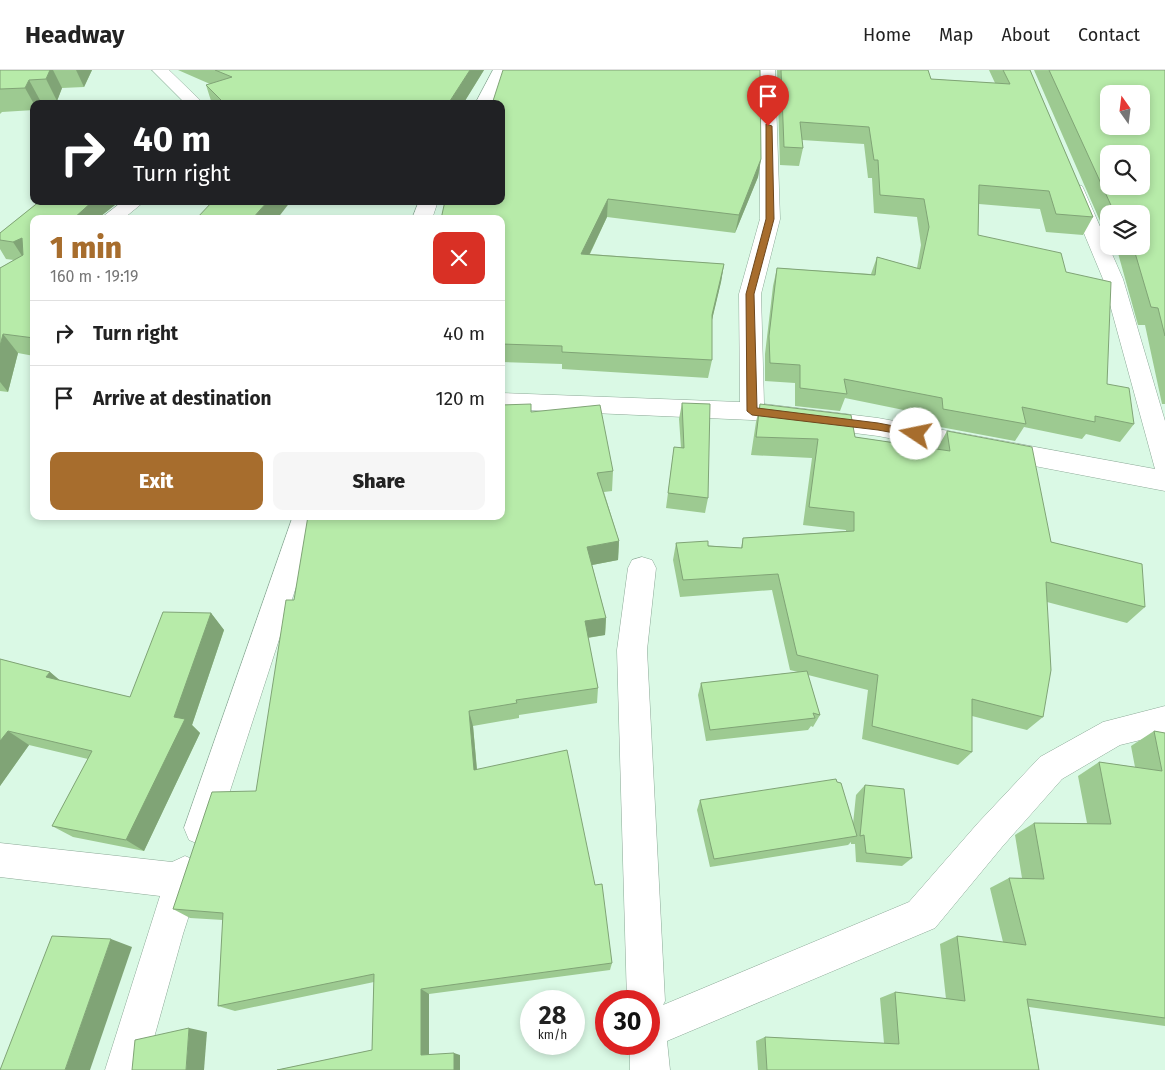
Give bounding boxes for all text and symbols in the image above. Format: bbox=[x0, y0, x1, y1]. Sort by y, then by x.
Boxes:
text: Headway bbox=[25, 21, 124, 49]
text: Home bbox=[863, 24, 911, 46]
text: Map bbox=[939, 24, 973, 46]
text: About bbox=[1001, 24, 1050, 46]
text: Contact bbox=[1078, 24, 1140, 46]
pin bbox=[747, 75, 789, 126]
icon: arrive bbox=[754, 82, 782, 110]
north arrow bbox=[1100, 85, 1150, 135]
map controls bbox=[1100, 85, 1150, 255]
text: 40 m bbox=[133, 118, 211, 160]
icon: right bbox=[50, 120, 115, 185]
button: search bbox=[1100, 145, 1150, 195]
text: Turn right bbox=[133, 160, 230, 187]
button: layers bbox=[1100, 205, 1150, 255]
text: 1 min bbox=[50, 230, 122, 266]
button: close bbox=[433, 232, 485, 284]
text: 160 m · 19:19 bbox=[50, 267, 139, 286]
icon: right bbox=[50, 319, 78, 347]
text: Turn right bbox=[93, 322, 178, 345]
text: 40 m bbox=[443, 322, 485, 345]
icon: arrive bbox=[50, 384, 78, 412]
text: Arrive at destination bbox=[93, 387, 272, 410]
text: 120 m bbox=[435, 387, 485, 410]
position arrow bbox=[889, 407, 941, 459]
button: Exit bbox=[50, 452, 263, 510]
button: Share bbox=[273, 452, 485, 510]
speed limit sign: 30 bbox=[595, 990, 660, 1055]
text: 28 bbox=[539, 1001, 566, 1031]
text: km/h bbox=[538, 1028, 567, 1042]

